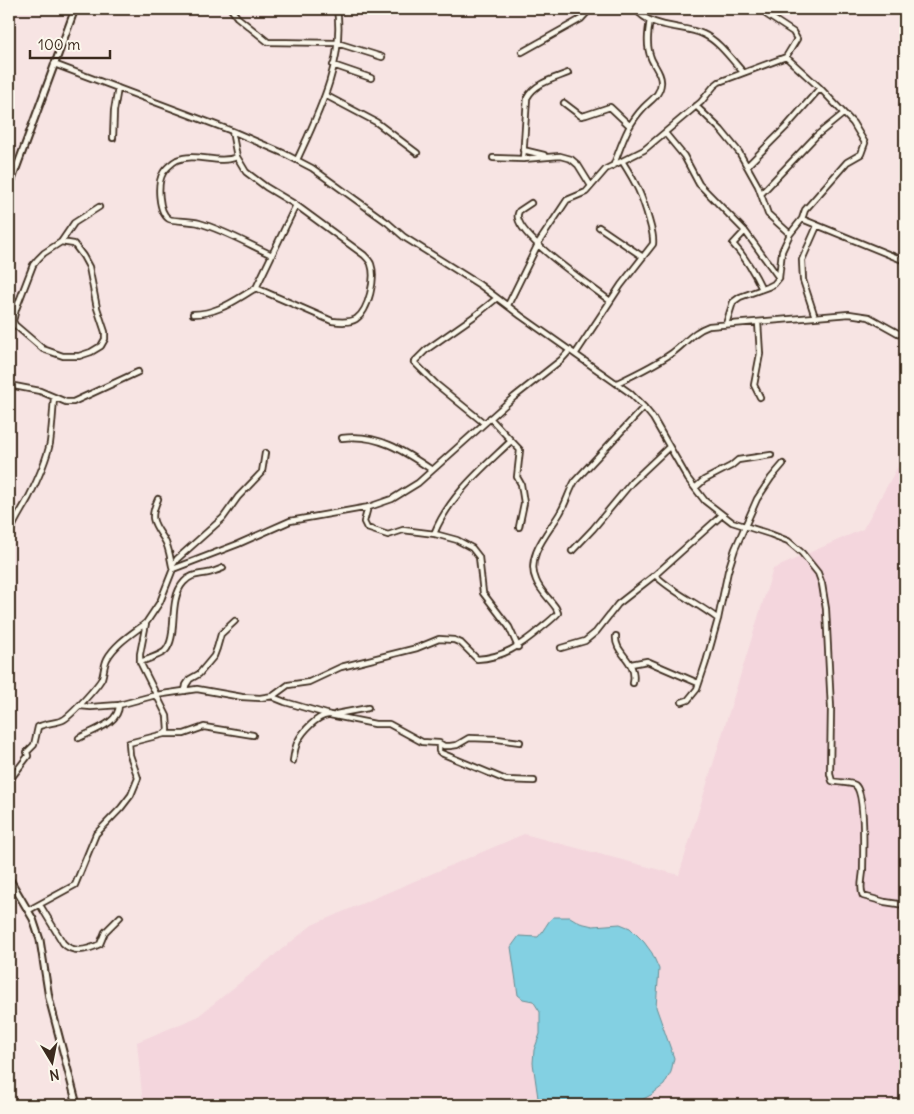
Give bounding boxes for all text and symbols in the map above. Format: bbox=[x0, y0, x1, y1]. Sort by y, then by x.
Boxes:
scale bar bbox=[30, 28, 110, 60]
text: 100 m bbox=[38, 35, 80, 54]
north arrow bbox=[28, 1036, 78, 1086]
text: N bbox=[48, 1065, 61, 1085]

